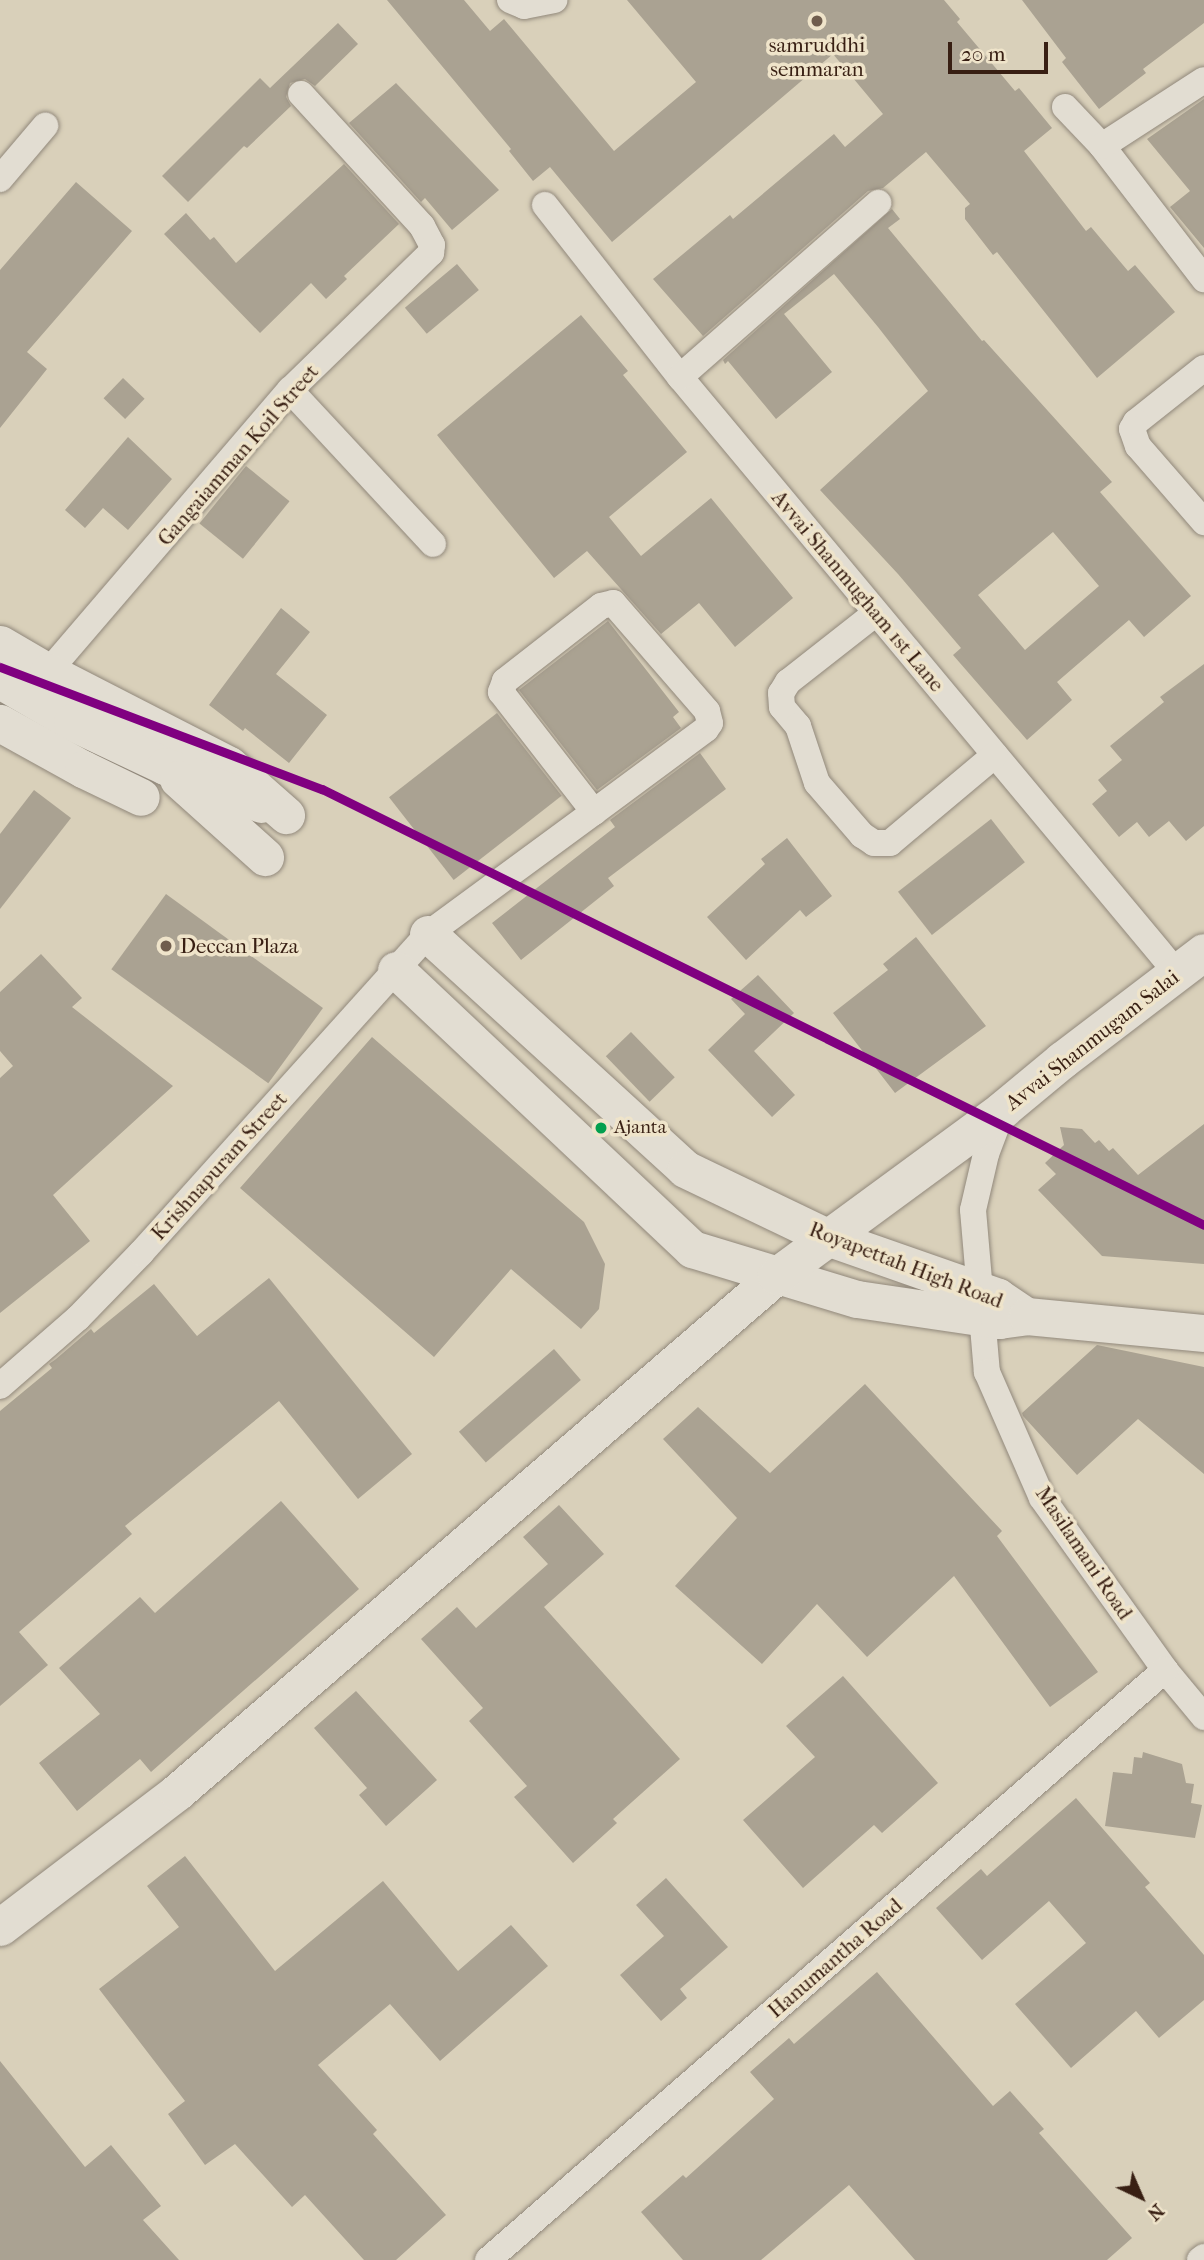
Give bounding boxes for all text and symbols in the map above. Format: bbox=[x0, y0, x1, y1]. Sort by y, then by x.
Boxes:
marker: samruddhi semmaran bbox=[809, 13, 825, 29]
scale bar bbox=[952, 28, 1052, 72]
place label: samruddhi semmaran bbox=[769, 32, 865, 82]
text: 20 m bbox=[961, 42, 1005, 66]
street label: Gangaiamman Koil Street bbox=[152, 359, 324, 551]
street label: Avvai Shanmugham 1st Lane bbox=[766, 485, 950, 697]
place label: Deccan Plaza bbox=[180, 933, 299, 959]
marker: Deccan Plaza bbox=[158, 938, 174, 954]
street label: Avvai Shanmugam Salai bbox=[1000, 964, 1184, 1116]
street label: Krishnapuram Street bbox=[146, 1087, 292, 1245]
place label: Ajanta bbox=[614, 1117, 666, 1139]
marker: Ajanta bbox=[594, 1121, 608, 1135]
street label: Royapettah High Road bbox=[806, 1216, 1006, 1314]
street label: Masilamani Road bbox=[1030, 1482, 1138, 1624]
street label: Hanumantha Road bbox=[763, 1893, 907, 2023]
north arrow bbox=[1106, 2162, 1176, 2232]
text: N bbox=[1143, 2199, 1168, 2225]

